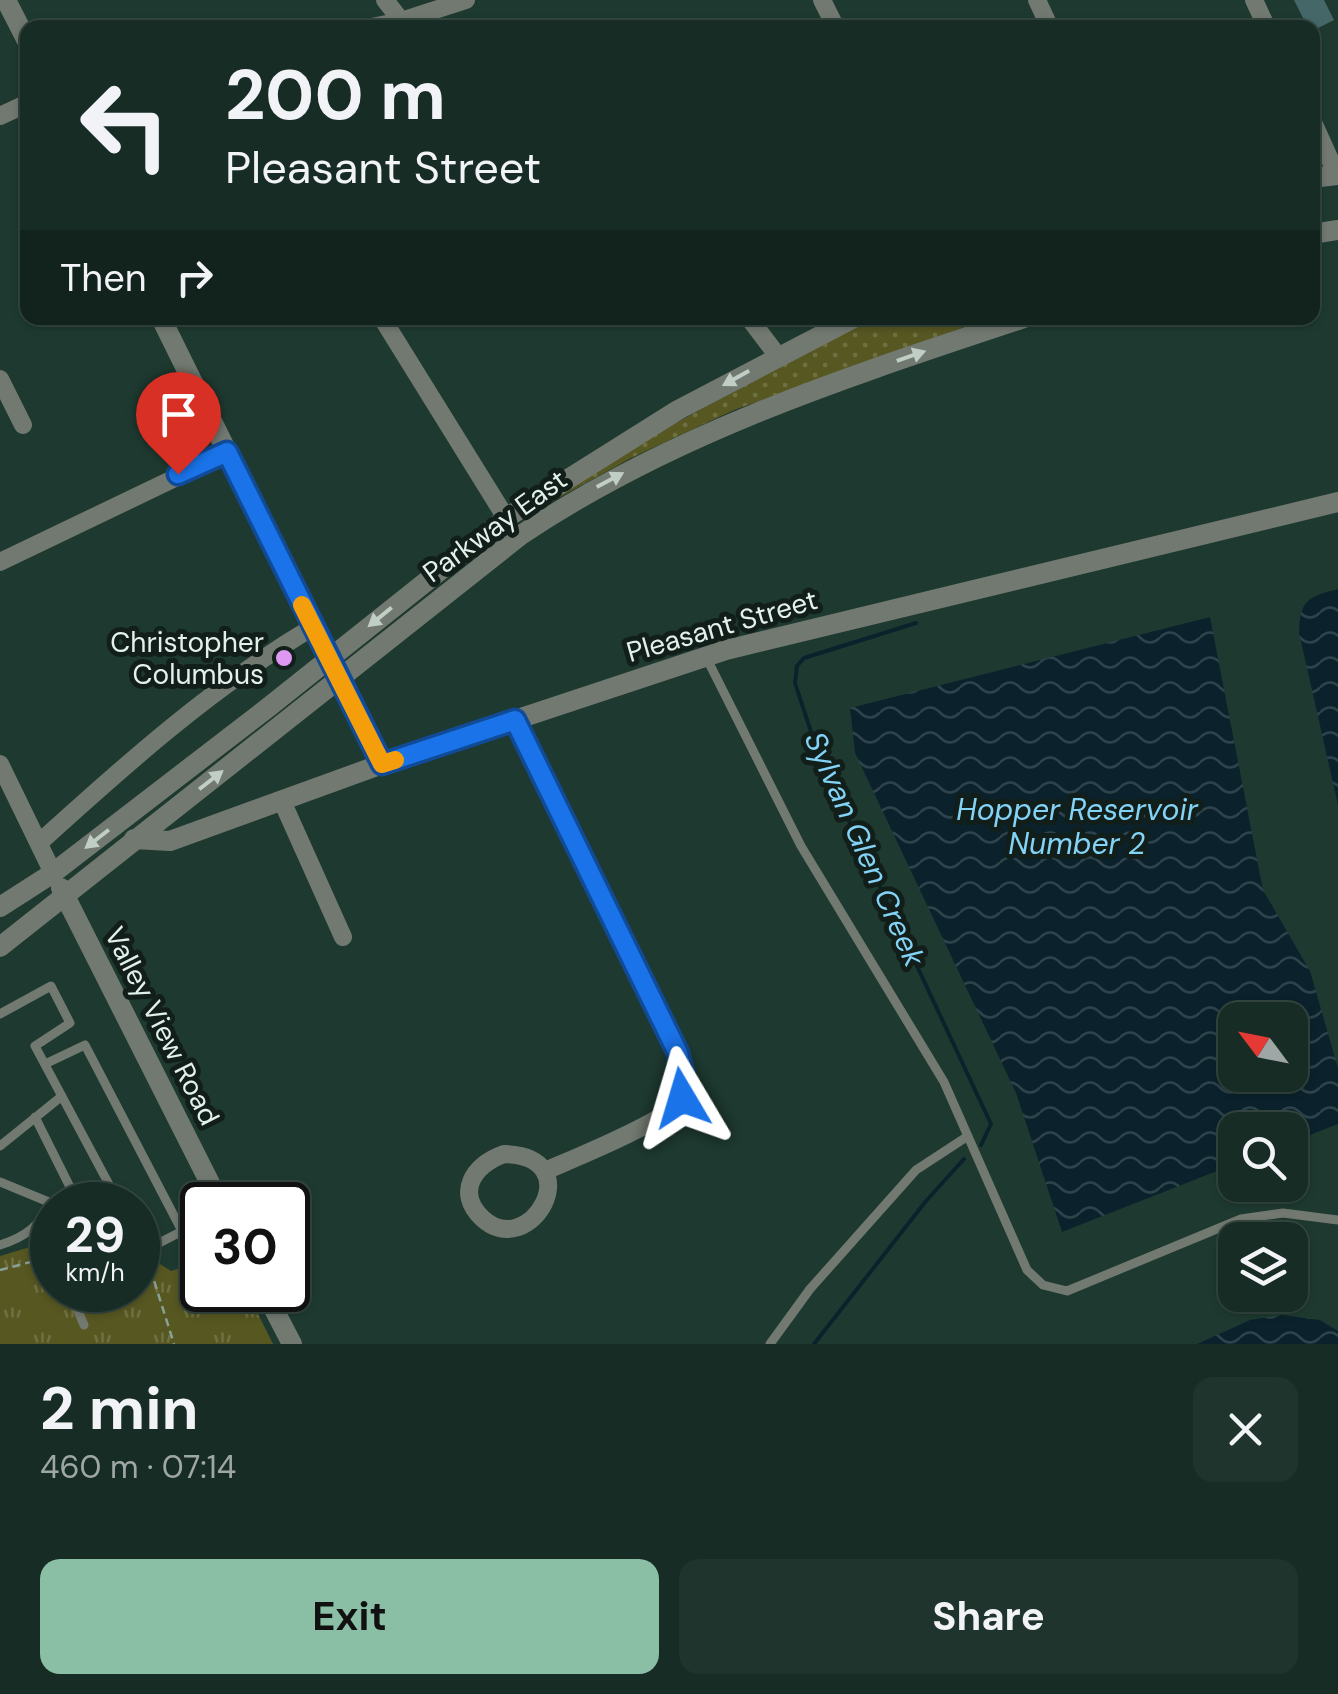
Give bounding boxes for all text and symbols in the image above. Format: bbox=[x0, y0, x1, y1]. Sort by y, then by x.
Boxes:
text: 200 m bbox=[225, 50, 446, 141]
icon: left bbox=[60, 60, 190, 190]
text: Pleasant Street bbox=[225, 138, 541, 197]
icon: right bbox=[167, 250, 222, 305]
text: Then bbox=[60, 253, 147, 303]
one-way arrow bbox=[896, 348, 926, 363]
one-way arrow bbox=[722, 368, 750, 386]
pin bbox=[136, 372, 221, 475]
icon: arrive bbox=[151, 387, 206, 442]
street label: Parkway East bbox=[416, 461, 574, 591]
one-way arrow bbox=[596, 471, 625, 488]
street label: Pleasant Street bbox=[622, 581, 822, 671]
one-way arrow bbox=[367, 606, 392, 627]
place label: Christopher Columbus bbox=[110, 624, 264, 693]
marker: Christopher Columbus bbox=[273, 647, 295, 669]
water label: Sylvan Glen Creek bbox=[796, 725, 935, 973]
one-way arrow bbox=[198, 770, 224, 790]
water label: Hopper Reservoir Number 2 bbox=[956, 790, 1199, 863]
one-way arrow bbox=[84, 829, 110, 850]
street label: Valley View Road bbox=[96, 920, 228, 1132]
north arrow bbox=[1218, 1002, 1308, 1092]
map controls bbox=[1218, 1002, 1308, 1312]
position arrow bbox=[630, 1046, 734, 1150]
button: search bbox=[1218, 1112, 1308, 1202]
speed limit sign: 30 bbox=[180, 1182, 310, 1312]
text: 29 bbox=[65, 1202, 125, 1268]
button: layers bbox=[1218, 1222, 1308, 1312]
text: km/h bbox=[65, 1256, 125, 1289]
text: 2 min bbox=[40, 1369, 199, 1448]
button: close bbox=[1193, 1377, 1298, 1482]
text: 460 m · 07:14 bbox=[40, 1446, 236, 1488]
button: Exit bbox=[40, 1559, 659, 1674]
button: Share bbox=[679, 1559, 1298, 1674]

